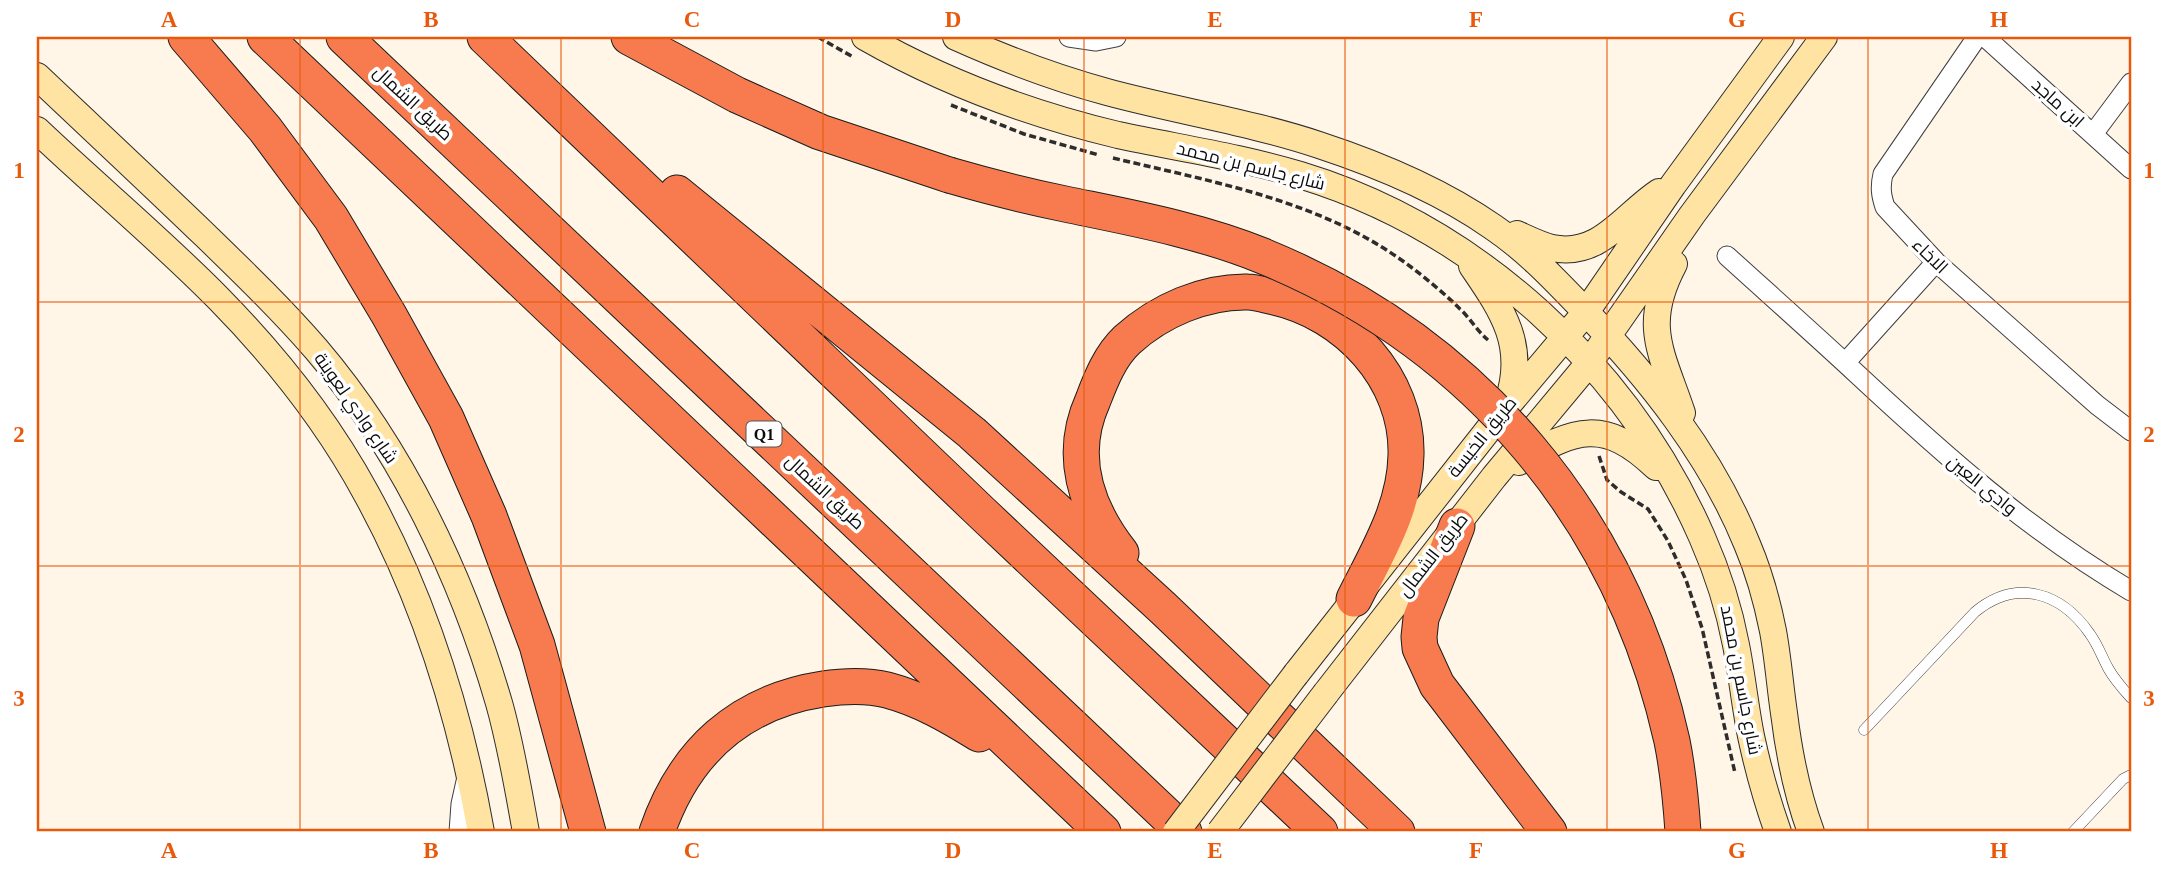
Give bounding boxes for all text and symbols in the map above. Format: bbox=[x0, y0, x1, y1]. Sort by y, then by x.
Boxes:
text: A bbox=[161, 7, 178, 32]
text: B bbox=[423, 7, 439, 32]
text: C bbox=[684, 7, 700, 32]
text: D bbox=[945, 7, 961, 32]
text: E bbox=[1207, 7, 1223, 32]
text: F bbox=[1469, 7, 1483, 32]
text: G bbox=[1728, 7, 1746, 32]
text: H bbox=[1990, 7, 2008, 32]
street label: طريق الشمال bbox=[368, 61, 457, 146]
street label: ابن ماجد bbox=[2027, 74, 2088, 132]
street label: شارع جاسم بن محمد bbox=[1174, 138, 1327, 196]
text: 1 bbox=[13, 158, 25, 183]
text: 1 bbox=[2143, 158, 2155, 183]
street label: الاخاء bbox=[1908, 234, 1952, 278]
street label: شارع وادي لعوينة bbox=[307, 349, 402, 470]
street label: طريق الخيسة bbox=[1444, 393, 1522, 482]
text: 2 bbox=[13, 422, 25, 447]
road number: Q1 bbox=[746, 422, 782, 446]
text: 2 bbox=[2143, 422, 2155, 447]
street label: طريق الشمال bbox=[780, 450, 869, 535]
street label: وادي العين bbox=[1941, 451, 2021, 522]
street label: طريق الشمال bbox=[1394, 509, 1473, 602]
street label: شارع جاسم بن محمد bbox=[1715, 603, 1765, 757]
text: 3 bbox=[13, 686, 25, 711]
text: 3 bbox=[2143, 686, 2155, 711]
text: A bbox=[161, 838, 178, 863]
text: B bbox=[423, 838, 439, 863]
text: C bbox=[684, 838, 700, 863]
text: D bbox=[945, 838, 961, 863]
text: E bbox=[1207, 838, 1223, 863]
text: F bbox=[1469, 838, 1483, 863]
text: G bbox=[1728, 838, 1746, 863]
text: H bbox=[1990, 838, 2008, 863]

